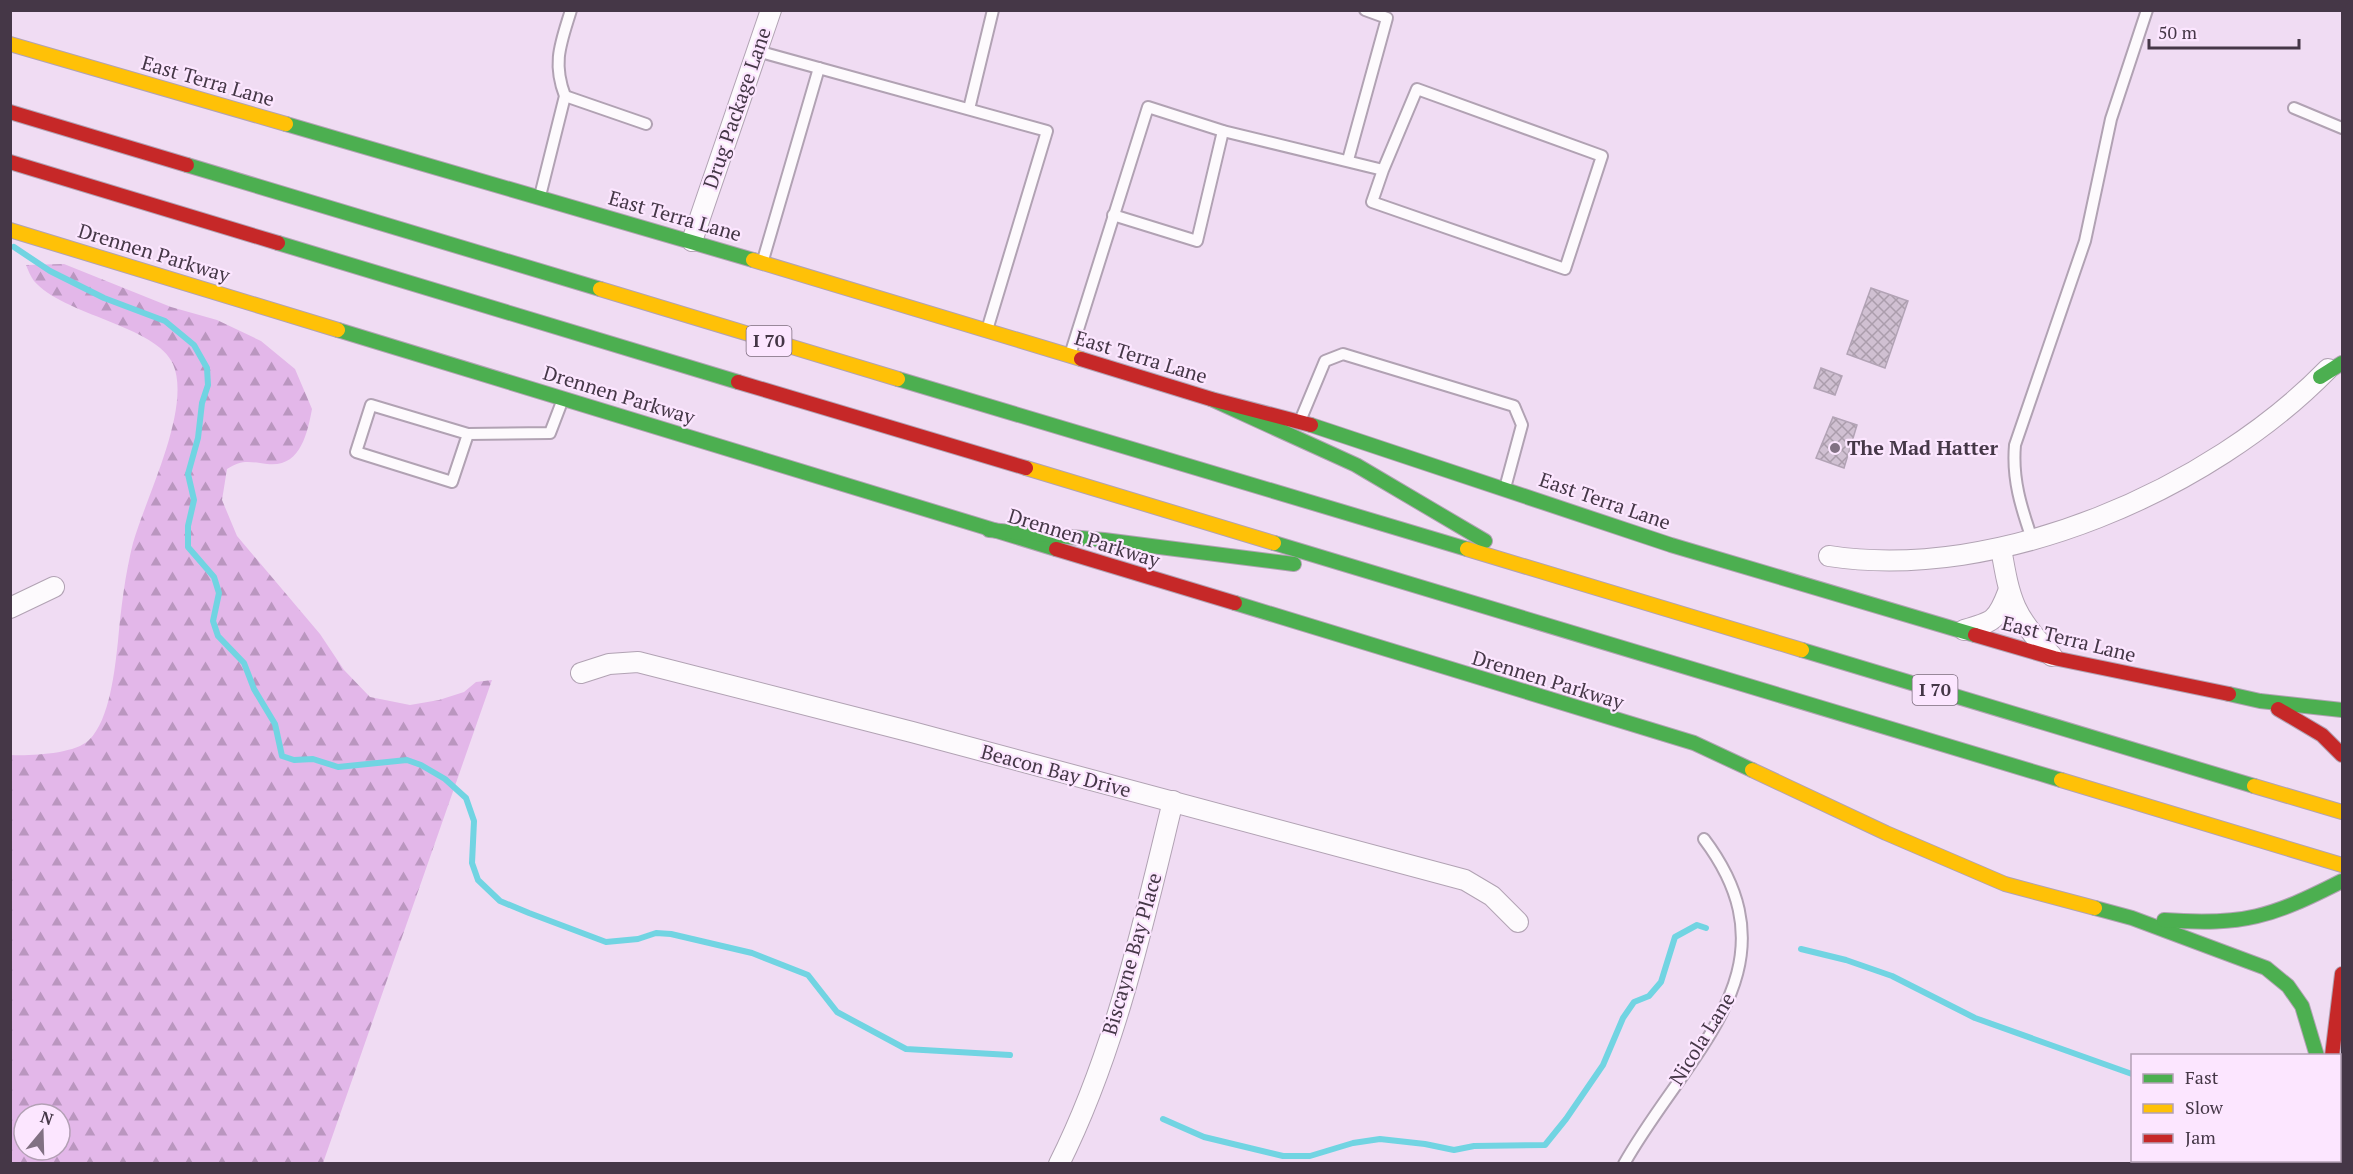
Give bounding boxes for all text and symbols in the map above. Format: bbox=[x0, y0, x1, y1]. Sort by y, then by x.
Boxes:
scale bar bbox=[2149, 12, 2299, 50]
text: 50 m bbox=[2158, 20, 2198, 44]
street label: Drug Package Lane bbox=[696, 24, 777, 192]
street label: East Terra Lane bbox=[138, 49, 278, 112]
street label: East Terra Lane bbox=[605, 184, 745, 247]
street label: Drennen Parkway bbox=[75, 217, 234, 289]
street label: East Terra Lane bbox=[1072, 324, 1211, 389]
road number: I 70 bbox=[746, 326, 792, 356]
street label: Drennen Parkway bbox=[540, 359, 699, 431]
place label: The Mad Hatter bbox=[1847, 434, 1998, 461]
marker: The Mad Hatter bbox=[1828, 441, 1842, 455]
street label: East Terra Lane bbox=[1536, 465, 1674, 536]
street label: Drennen Parkway bbox=[1005, 502, 1164, 574]
street label: East Terra Lane bbox=[1999, 609, 2139, 668]
street label: Drennen Parkway bbox=[1469, 644, 1628, 716]
road number: I 70 bbox=[1912, 675, 1958, 705]
street label: Beacon Bay Drive bbox=[978, 738, 1134, 804]
street label: Biscayne Bay Place bbox=[1095, 870, 1168, 1038]
street label: Nicola Lane bbox=[1662, 987, 1741, 1090]
legend bbox=[2131, 1054, 2341, 1162]
text: Fast bbox=[2185, 1065, 2219, 1089]
text: Slow bbox=[2185, 1095, 2224, 1119]
north arrow bbox=[12, 1102, 72, 1162]
text: N bbox=[38, 1105, 56, 1130]
text: Jam bbox=[2185, 1125, 2216, 1149]

